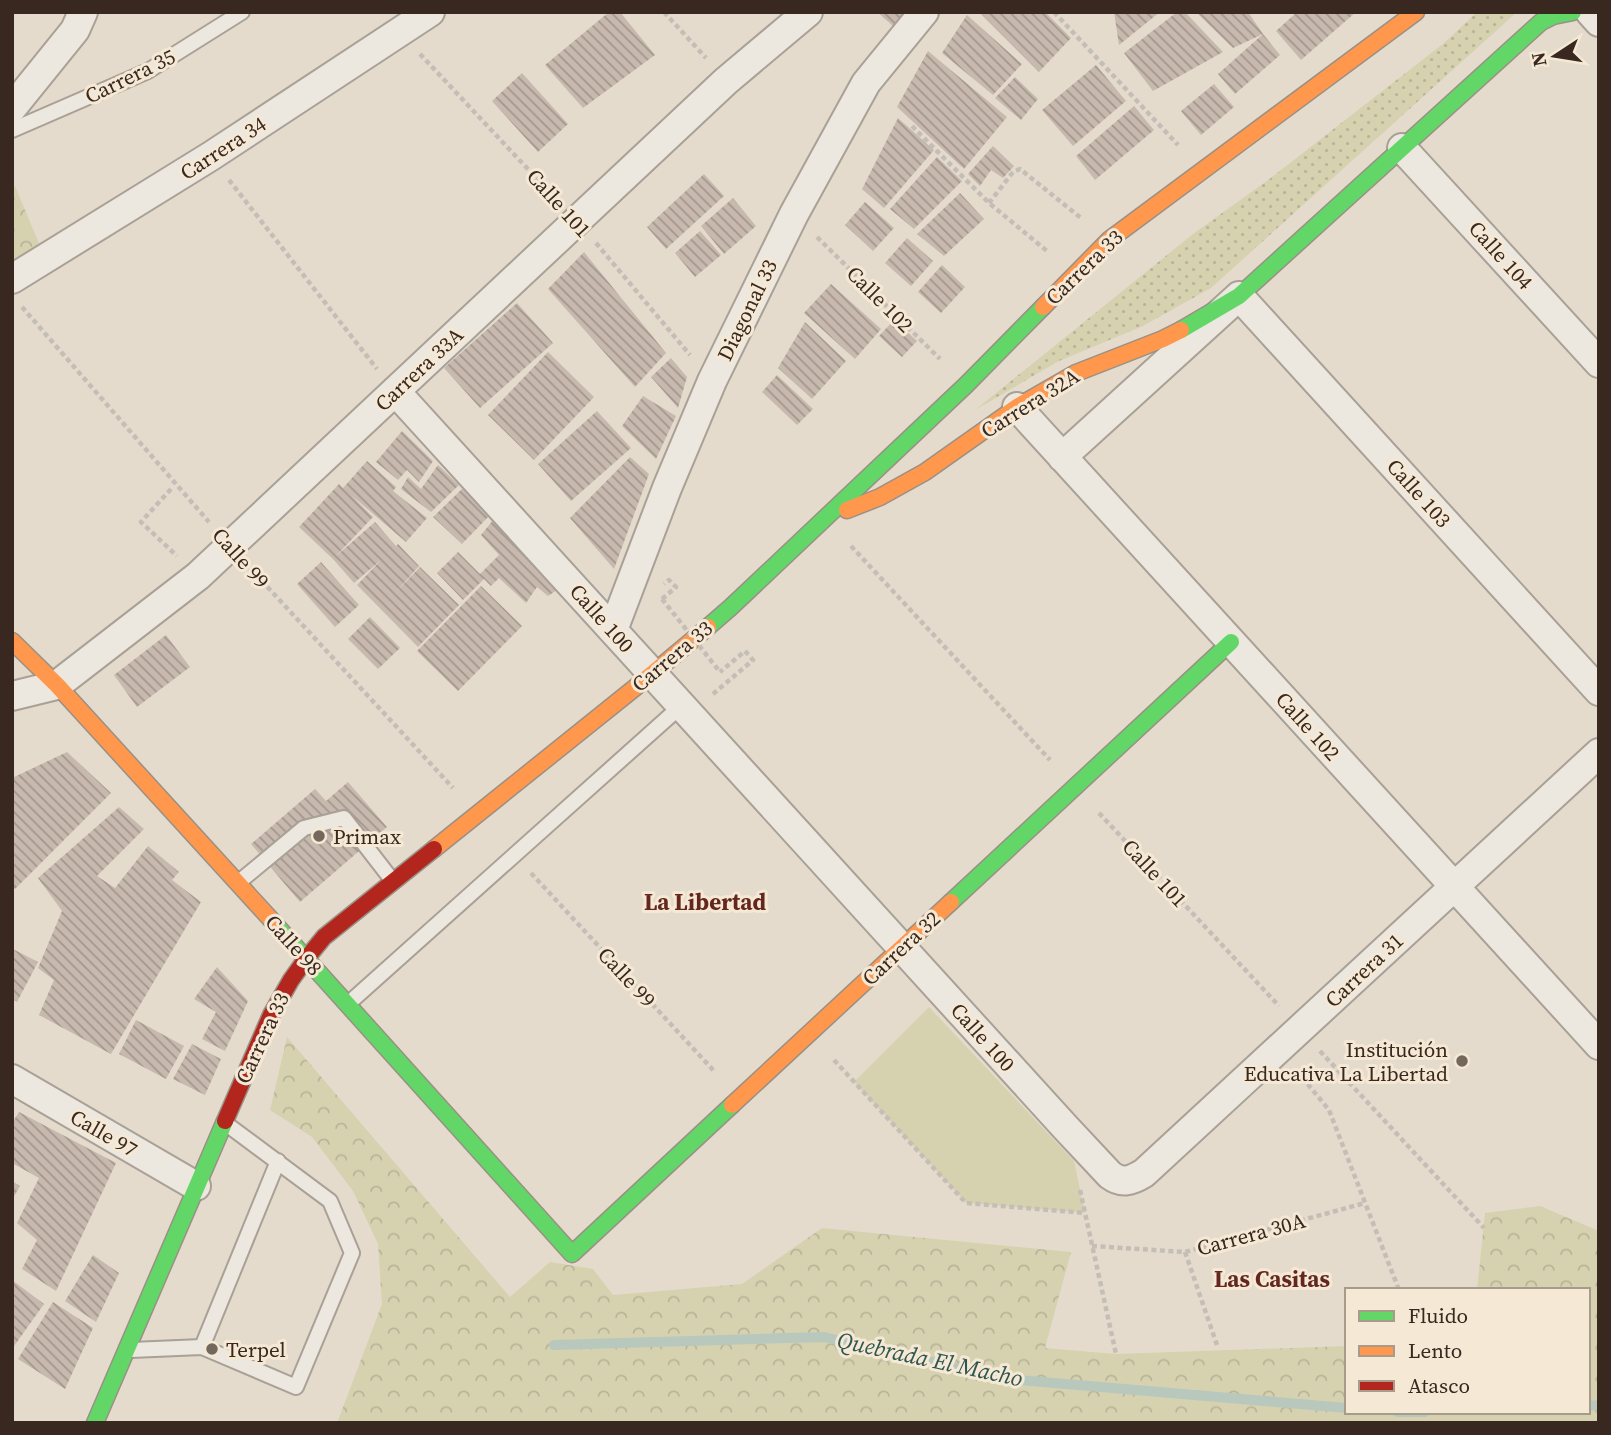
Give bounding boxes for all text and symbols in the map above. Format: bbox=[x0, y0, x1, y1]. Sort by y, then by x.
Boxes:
north arrow bbox=[1520, 21, 1590, 91]
street label: Carrera 35 bbox=[80, 42, 180, 110]
text: N bbox=[1524, 50, 1553, 69]
street label: Carrera 34 bbox=[174, 109, 272, 187]
street label: Calle 101 bbox=[520, 162, 598, 244]
street label: Calle 104 bbox=[1462, 214, 1540, 296]
street label: Carrera 33 bbox=[1039, 223, 1129, 311]
street label: Diagonal 33 bbox=[710, 254, 784, 366]
street label: Calle 102 bbox=[840, 259, 920, 339]
street label: Carrera 33A bbox=[368, 320, 470, 418]
street label: Carrera 32A bbox=[975, 361, 1085, 445]
street label: Calle 103 bbox=[1380, 452, 1458, 534]
street label: Calle 99 bbox=[206, 521, 276, 595]
street label: Calle 100 bbox=[563, 577, 641, 659]
street label: Carrera 33 bbox=[625, 614, 719, 698]
street label: Calle 102 bbox=[1269, 685, 1347, 767]
place label: Primax bbox=[333, 822, 401, 851]
marker: Primax bbox=[311, 828, 327, 844]
street label: Calle 101 bbox=[1116, 833, 1194, 913]
district label: La Libertad bbox=[644, 886, 766, 918]
street label: Carrera 32 bbox=[856, 904, 946, 992]
street label: Calle 98 bbox=[259, 908, 329, 982]
street label: Carrera 31 bbox=[1319, 926, 1409, 1014]
street label: Calle 99 bbox=[591, 940, 663, 1014]
street label: Carrera 33 bbox=[228, 988, 296, 1088]
street label: Calle 100 bbox=[944, 996, 1022, 1078]
place label: Institución Educativa La Libertad bbox=[1244, 1035, 1448, 1088]
marker: Institución Educativa La Libertad bbox=[1454, 1053, 1470, 1069]
street label: Calle 97 bbox=[65, 1102, 143, 1164]
street label: Carrera 30A bbox=[1194, 1206, 1309, 1262]
district label: Las Casitas bbox=[1214, 1263, 1330, 1295]
legend bbox=[1345, 1288, 1590, 1414]
text: Fluido bbox=[1408, 1301, 1468, 1330]
water label: Quebrada El Macho bbox=[834, 1324, 1026, 1394]
place label: Terpel bbox=[226, 1335, 286, 1364]
text: Lento bbox=[1408, 1336, 1462, 1365]
marker: Terpel bbox=[204, 1341, 220, 1357]
text: Atasco bbox=[1408, 1371, 1470, 1400]

